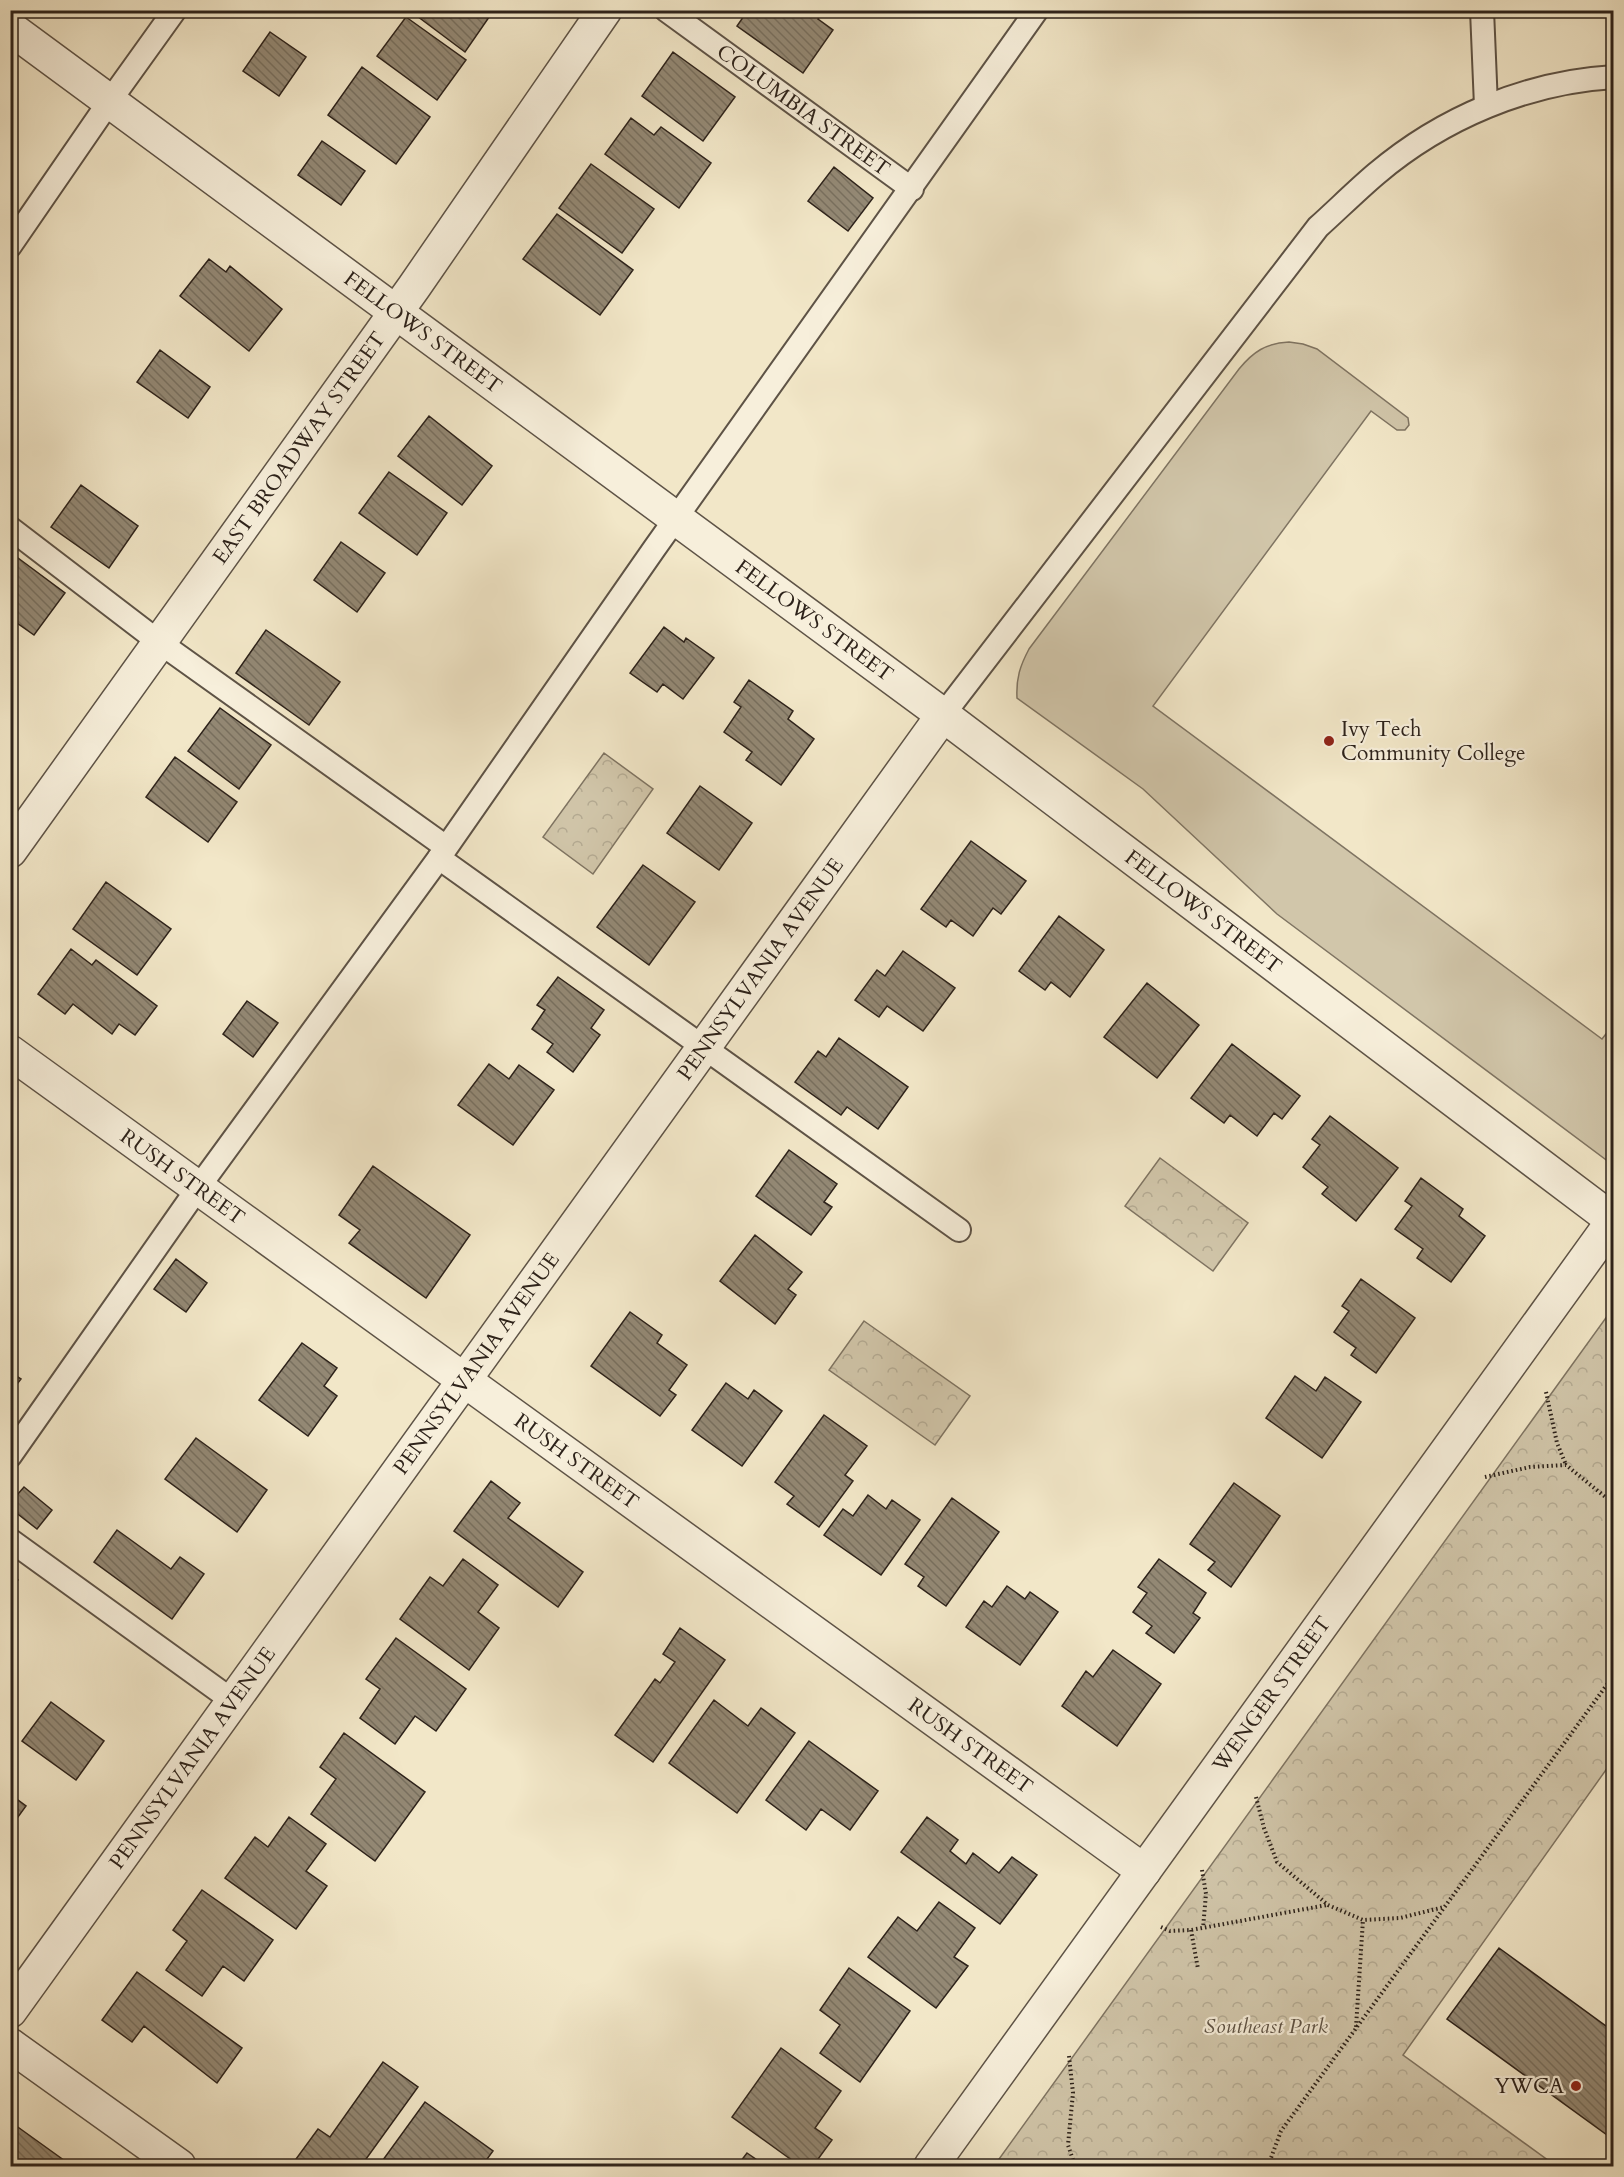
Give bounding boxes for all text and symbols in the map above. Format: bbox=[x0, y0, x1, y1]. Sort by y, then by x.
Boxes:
street label: COLUMBIA STREET bbox=[711, 37, 896, 183]
street label: FELLOWS STREET bbox=[338, 264, 508, 400]
street label: EAST BROADWAY STREET bbox=[206, 326, 392, 570]
street label: FELLOWS STREET bbox=[729, 552, 899, 688]
place label: Ivy Tech Community College bbox=[1341, 715, 1526, 768]
marker: Ivy Tech Community College bbox=[1322, 734, 1336, 748]
street label: FELLOWS STREET bbox=[1119, 843, 1288, 980]
street label: PENNSYLVANIA AVENUE bbox=[670, 852, 850, 1086]
street label: RUSH STREET bbox=[114, 1122, 251, 1232]
street label: PENNSYLVANIA AVENUE bbox=[386, 1246, 566, 1480]
street label: RUSH STREET bbox=[508, 1406, 645, 1516]
street label: WENGER STREET bbox=[1205, 1610, 1338, 1779]
street label: PENNSYLVANIA AVENUE bbox=[102, 1641, 282, 1875]
street label: RUSH STREET bbox=[902, 1691, 1039, 1801]
park label: Southeast Park bbox=[1204, 2012, 1328, 2041]
place label: YWCA bbox=[1494, 2072, 1564, 2101]
marker: YWCA bbox=[1569, 2079, 1583, 2093]

